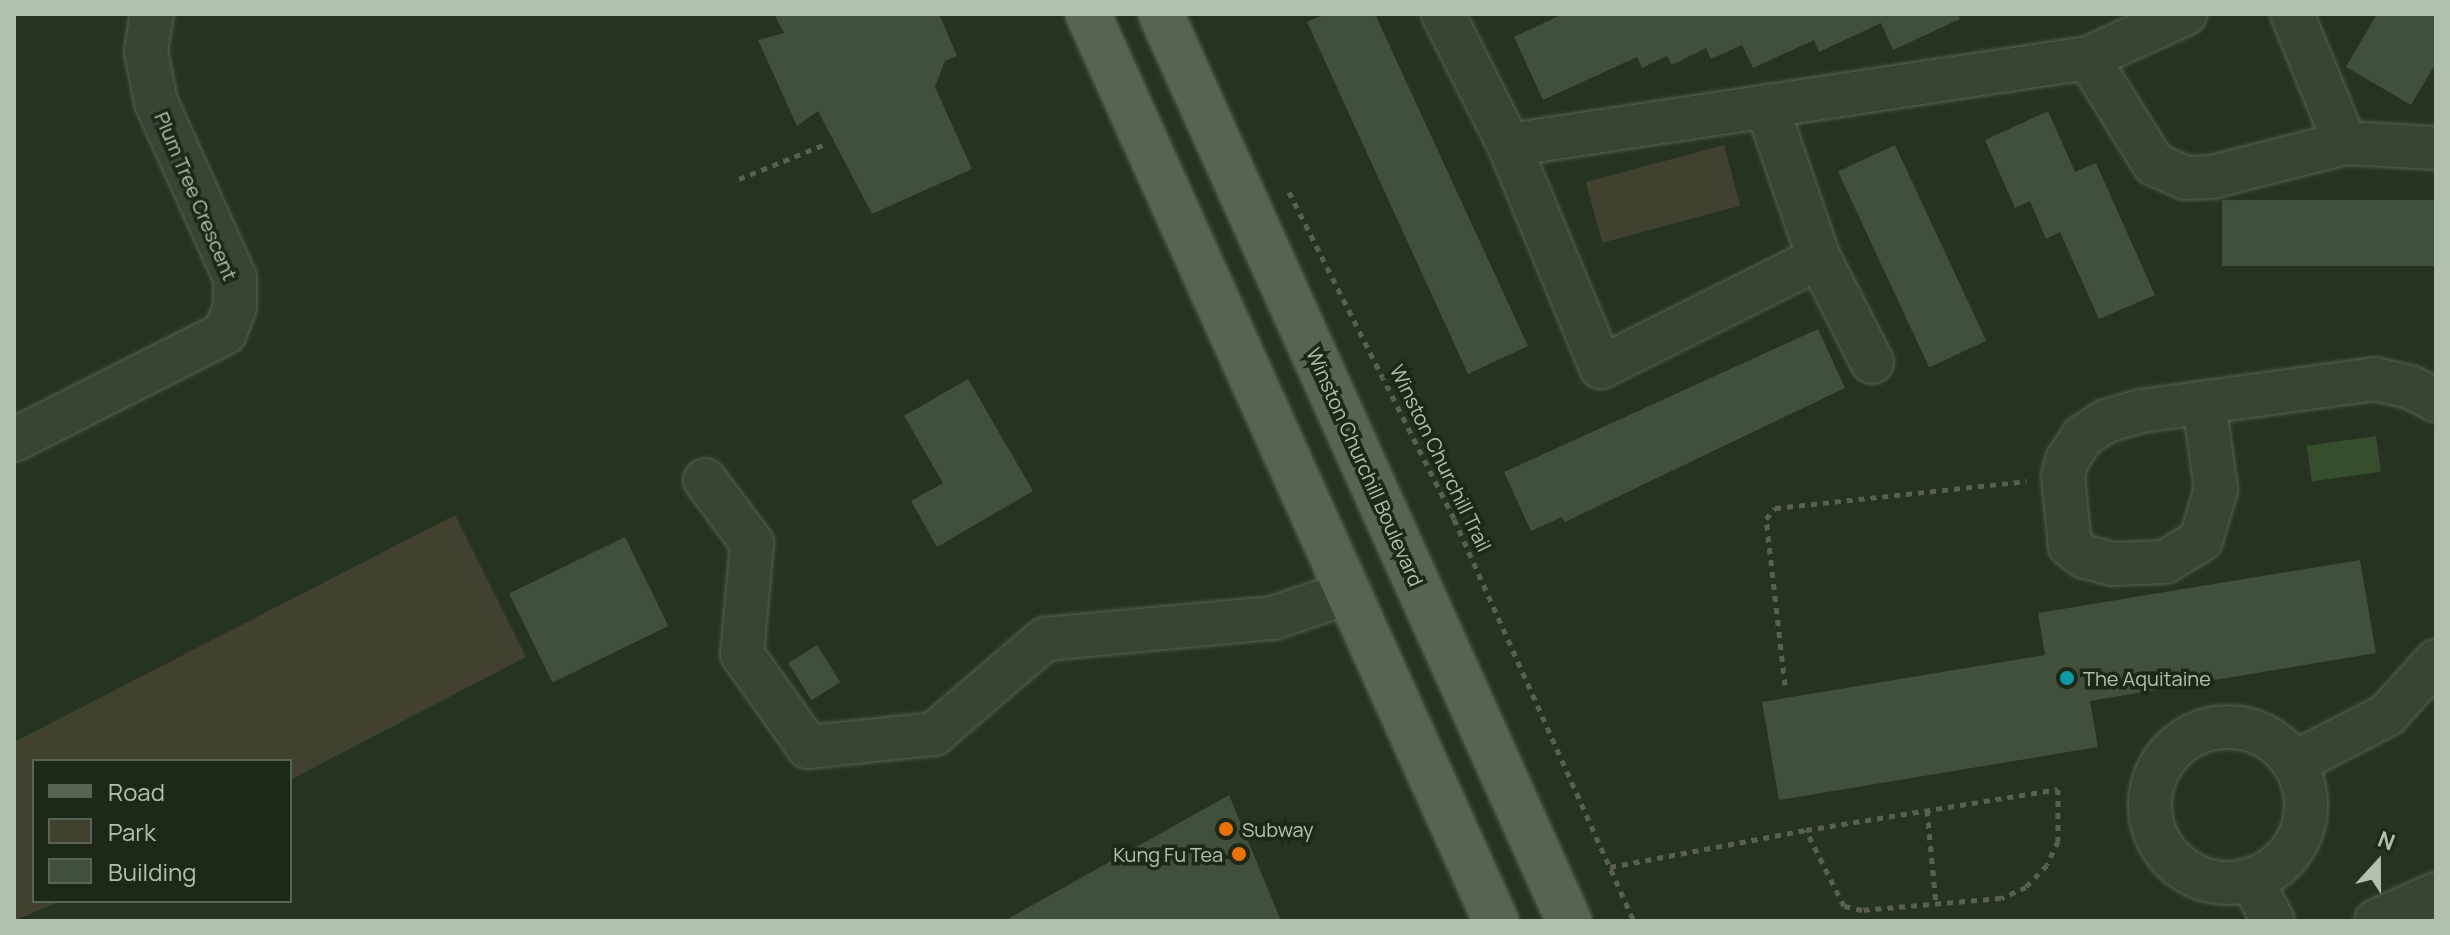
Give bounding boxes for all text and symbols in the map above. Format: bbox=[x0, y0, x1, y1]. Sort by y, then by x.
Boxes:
street label: Plum Tree Crescent bbox=[150, 108, 242, 284]
street label: Winston Churchill Boulevard bbox=[1302, 344, 1428, 590]
street label: Winston Churchill Trail bbox=[1385, 361, 1497, 555]
place label: The Aquitaine bbox=[2083, 666, 2211, 690]
marker: The Aquitaine bbox=[2058, 669, 2076, 687]
legend bbox=[32, 759, 292, 903]
text: Road bbox=[108, 775, 165, 808]
text: Park bbox=[108, 815, 156, 848]
place label: Subway bbox=[1242, 817, 1313, 841]
marker: Subway bbox=[1217, 820, 1235, 838]
north arrow bbox=[2338, 823, 2418, 903]
text: N bbox=[2374, 824, 2399, 857]
place label: Kung Fu Tea bbox=[1113, 842, 1223, 866]
marker: Kung Fu Tea bbox=[1230, 845, 1248, 863]
text: Building bbox=[108, 855, 196, 888]

